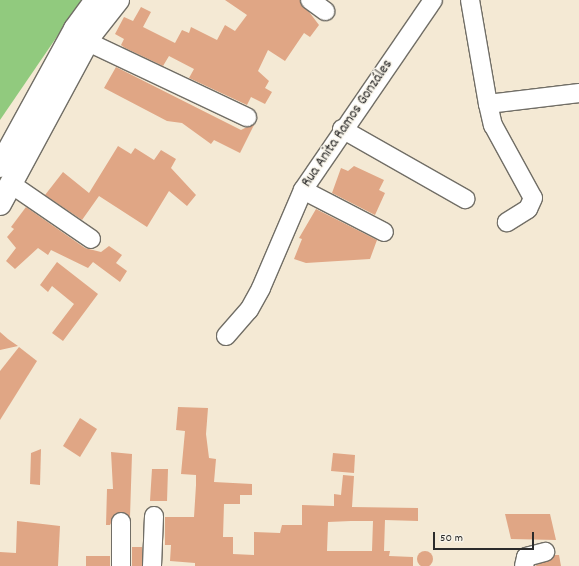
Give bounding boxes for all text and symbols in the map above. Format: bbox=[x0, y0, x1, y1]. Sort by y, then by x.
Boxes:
street label: Rua Anita Ramos Gonzáles bbox=[299, 57, 397, 191]
scale bar bbox=[435, 524, 536, 550]
text: 50 m bbox=[440, 530, 463, 547]

